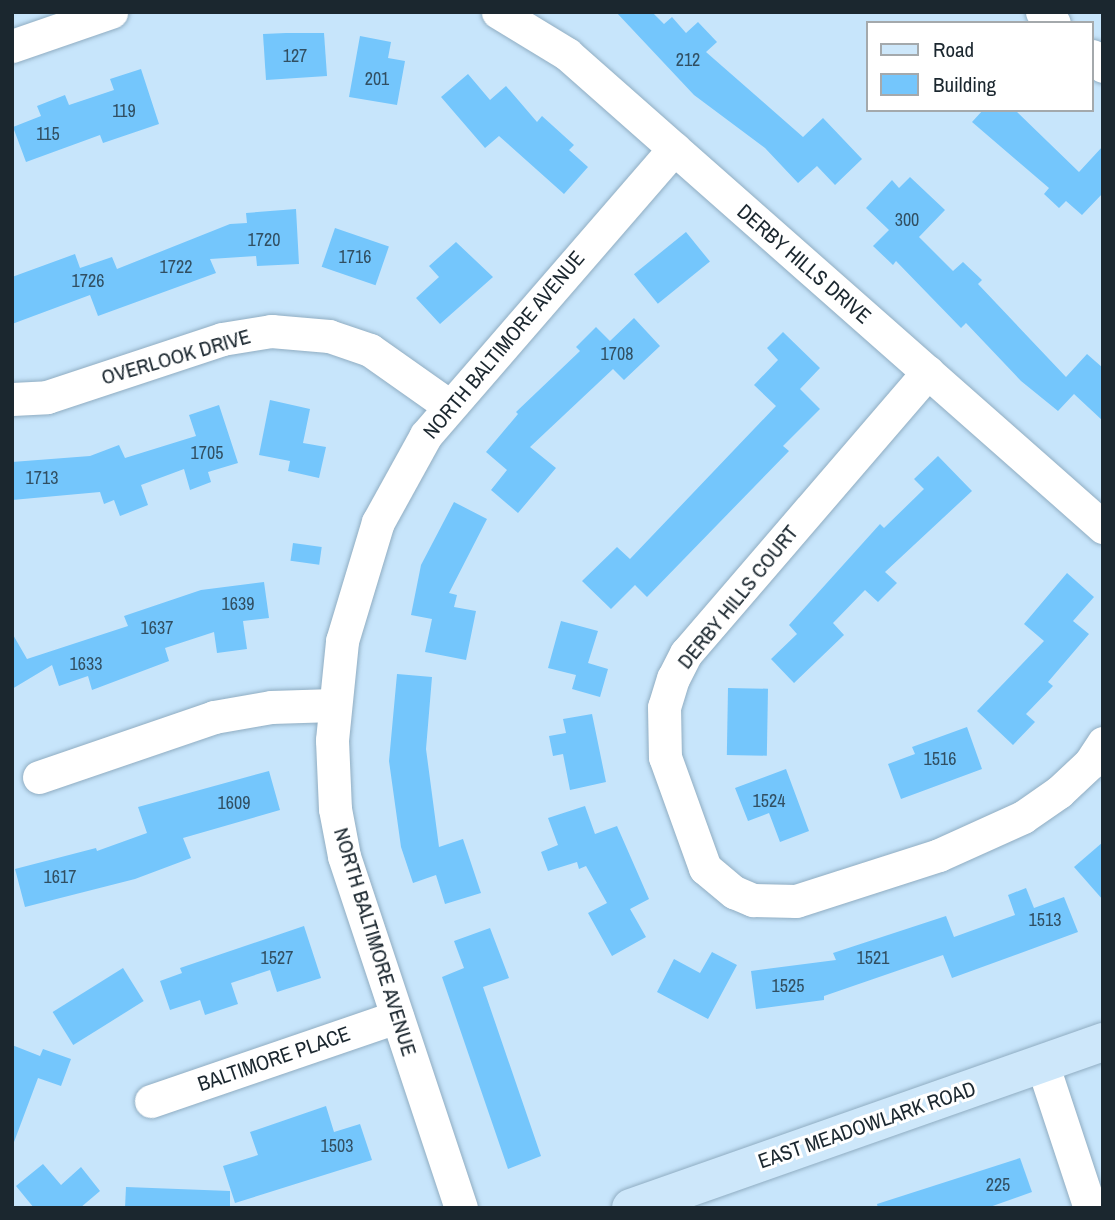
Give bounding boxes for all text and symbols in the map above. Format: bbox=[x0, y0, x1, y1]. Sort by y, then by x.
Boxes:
legend bbox=[866, 21, 1094, 112]
text: Road bbox=[933, 35, 974, 64]
house number: 127 bbox=[283, 45, 307, 67]
house number: 212 bbox=[676, 49, 700, 71]
house number: 201 bbox=[365, 68, 389, 90]
text: Building bbox=[933, 70, 996, 99]
house number: 119 bbox=[112, 100, 136, 122]
house number: 115 bbox=[36, 123, 60, 145]
street label: DERBY HILLS DRIVE bbox=[732, 199, 876, 329]
house number: 300 bbox=[895, 209, 919, 231]
house number: 1720 bbox=[248, 229, 280, 251]
house number: 1716 bbox=[339, 246, 371, 268]
street label: NORTH BALTIMORE AVENUE bbox=[418, 246, 590, 444]
house number: 1722 bbox=[160, 256, 192, 278]
house number: 1726 bbox=[72, 270, 104, 292]
street label: OVERLOOK DRIVE bbox=[98, 324, 254, 390]
house number: 1708 bbox=[601, 343, 633, 365]
house number: 1705 bbox=[191, 442, 223, 464]
house number: 1713 bbox=[26, 467, 58, 489]
street label: DERBY HILLS COURT bbox=[672, 520, 804, 674]
house number: 1639 bbox=[222, 593, 254, 615]
house number: 1637 bbox=[141, 617, 173, 639]
house number: 1633 bbox=[70, 653, 102, 675]
house number: 1516 bbox=[924, 748, 956, 770]
house number: 1524 bbox=[753, 790, 785, 812]
house number: 1609 bbox=[218, 792, 250, 814]
street label: NORTH BALTIMORE AVENUE bbox=[328, 824, 422, 1060]
house number: 1617 bbox=[44, 866, 76, 888]
house number: 1513 bbox=[1029, 909, 1061, 931]
house number: 1527 bbox=[261, 947, 293, 969]
house number: 1521 bbox=[857, 947, 889, 969]
house number: 1525 bbox=[772, 975, 804, 997]
street label: BALTIMORE PLACE bbox=[194, 1021, 354, 1097]
street label: EAST MEADOWLARK ROAD bbox=[755, 1076, 979, 1174]
house number: 1503 bbox=[321, 1135, 353, 1157]
house number: 225 bbox=[986, 1174, 1010, 1196]

